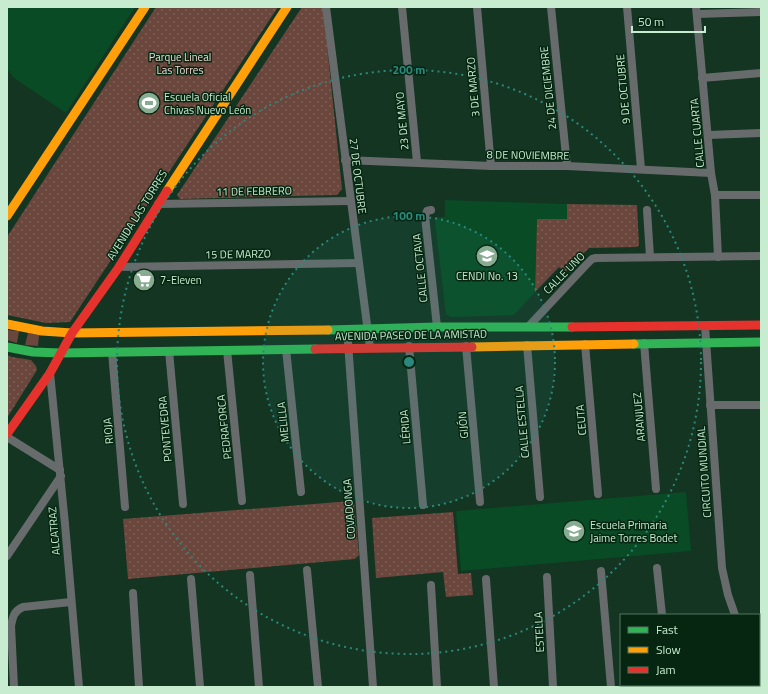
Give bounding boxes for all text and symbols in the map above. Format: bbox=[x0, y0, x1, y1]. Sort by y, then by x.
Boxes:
scale bar bbox=[632, 8, 705, 34]
text: 50 m bbox=[638, 12, 664, 31]
street label: 24 DE DICIEMBRE bbox=[536, 45, 560, 131]
park label: Parque Lineal Las Torres bbox=[149, 49, 211, 78]
street label: 9 DE OCTUBRE bbox=[612, 53, 634, 125]
street label: 3 DE MARZO bbox=[462, 56, 484, 118]
text: 200 m bbox=[393, 60, 425, 79]
place label: Escuela Oficial Chivas Nuevo León bbox=[164, 89, 251, 118]
sports icon: Escuela Oficial Chivas Nuevo León bbox=[136, 90, 162, 116]
street label: 23 DE MAYO bbox=[391, 91, 413, 151]
street label: CALLE CUARTA bbox=[686, 97, 708, 168]
street label: 27 DE OCTUBRE bbox=[345, 137, 371, 215]
street label: 8 DE NOVIEMBRE bbox=[486, 146, 570, 164]
street label: AVENIDA LAS TORRES bbox=[103, 167, 171, 263]
street label: 11 DE FEBRERO bbox=[216, 182, 292, 200]
text: 100 m bbox=[393, 206, 425, 225]
street label: CALLE OCTAVA bbox=[408, 232, 432, 303]
school or university icon: CENDI No. 13 bbox=[474, 243, 500, 269]
street label: 15 DE MARZO bbox=[205, 245, 271, 263]
street label: CALLE UNO bbox=[539, 248, 589, 298]
supermarket icon: 7-Eleven bbox=[131, 267, 157, 293]
place label: CENDI No. 13 bbox=[456, 268, 518, 284]
place label: 7-Eleven bbox=[160, 272, 202, 288]
street label: AVENIDA PASEO DE LA AMISTAD bbox=[335, 326, 487, 344]
centre of rings bbox=[402, 355, 416, 369]
street label: CALLE ESTELLA bbox=[511, 385, 533, 459]
street label: ARANJUEZ bbox=[629, 392, 649, 442]
street label: PEDRAFORCA bbox=[213, 393, 235, 460]
street label: PONTEVEDRA bbox=[154, 395, 176, 463]
street label: MELILLA bbox=[273, 401, 293, 443]
street label: CEUTA bbox=[572, 403, 590, 436]
street label: LÉRIDA bbox=[395, 409, 414, 445]
street label: GIJÓN bbox=[454, 411, 472, 439]
street label: RIOJA bbox=[99, 417, 117, 445]
street label: CIRCUITO MUNDIAL bbox=[693, 425, 715, 518]
street label: COVADONGA bbox=[339, 478, 359, 540]
street label: ALCATRAZ bbox=[44, 506, 64, 556]
place label: Escuela Primaria Jaime Torres Bodet bbox=[590, 517, 677, 546]
school or university icon: Escuela Primaria Jaime Torres Bodet bbox=[561, 518, 587, 544]
street label: ESTELLA bbox=[530, 611, 548, 653]
legend bbox=[620, 614, 760, 686]
text: Fast bbox=[656, 620, 679, 639]
text: Slow bbox=[656, 640, 681, 659]
text: Jam bbox=[656, 660, 676, 679]

